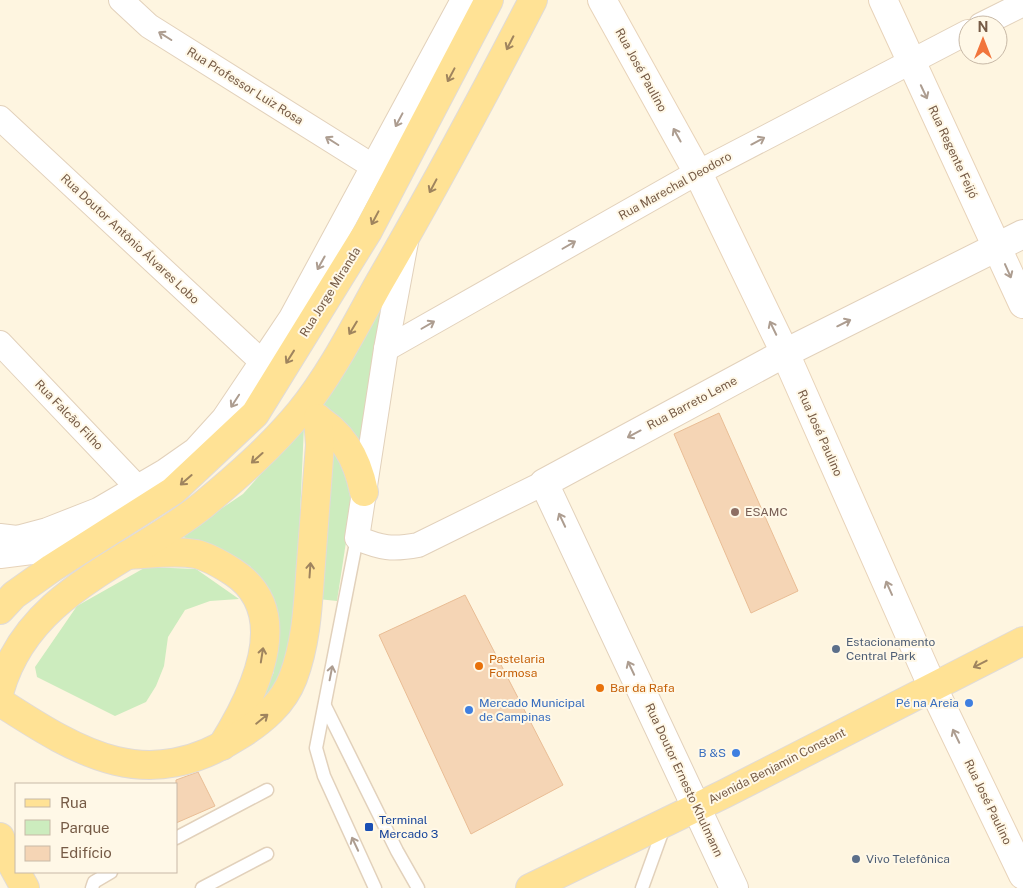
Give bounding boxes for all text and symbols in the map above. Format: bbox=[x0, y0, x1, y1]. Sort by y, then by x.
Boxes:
north arrow bbox=[958, 15, 1008, 65]
text: N bbox=[978, 19, 988, 35]
street label: Rua José Paulino bbox=[612, 26, 670, 114]
one-way arrow bbox=[159, 31, 173, 41]
one-way arrow bbox=[505, 36, 515, 51]
street label: Rua Professor Luiz Rosa bbox=[184, 44, 306, 128]
one-way arrow bbox=[446, 67, 456, 82]
one-way arrow bbox=[920, 84, 930, 99]
street label: Rua Regente Feijó bbox=[925, 103, 981, 201]
one-way arrow bbox=[394, 113, 404, 128]
one-way arrow bbox=[672, 128, 682, 143]
one-way arrow bbox=[326, 136, 340, 146]
one-way arrow bbox=[750, 136, 765, 146]
street label: Rua Marechal Deodoro bbox=[616, 149, 734, 223]
street label: Rua Doutor Antônio Álvares Lobo bbox=[58, 171, 202, 307]
one-way arrow bbox=[428, 179, 438, 194]
one-way arrow bbox=[370, 210, 379, 225]
one-way arrow bbox=[562, 240, 577, 250]
street label: Rua Jorge Miranda bbox=[297, 245, 363, 339]
one-way arrow bbox=[316, 255, 325, 270]
one-way arrow bbox=[1004, 263, 1014, 278]
one-way arrow bbox=[837, 318, 852, 328]
one-way arrow bbox=[348, 320, 358, 334]
one-way arrow bbox=[420, 320, 435, 329]
one-way arrow bbox=[768, 321, 777, 336]
one-way arrow bbox=[285, 350, 295, 364]
street label: Rua Barreto Leme bbox=[645, 373, 740, 433]
street label: Rua Falcão Filho bbox=[32, 377, 106, 453]
street label: Rua José Paulino bbox=[795, 388, 845, 479]
one-way arrow bbox=[230, 393, 240, 407]
one-way arrow bbox=[627, 429, 642, 439]
one-way arrow bbox=[251, 452, 264, 464]
one-way arrow bbox=[180, 474, 193, 486]
place label: ESAMC bbox=[745, 505, 788, 519]
marker: ESAMC bbox=[729, 506, 741, 518]
one-way arrow bbox=[557, 513, 566, 528]
one-way arrow bbox=[306, 562, 315, 578]
one-way arrow bbox=[883, 581, 893, 596]
place label: Estacionamento Central Park bbox=[846, 635, 936, 663]
marker: Estacionamento Central Park bbox=[830, 643, 842, 655]
one-way arrow bbox=[258, 647, 268, 663]
place label: Pastelaria Formosa bbox=[489, 652, 545, 680]
one-way arrow bbox=[972, 659, 987, 669]
marker: Pastelaria Formosa bbox=[473, 660, 485, 672]
one-way arrow bbox=[626, 661, 635, 676]
one-way arrow bbox=[327, 665, 337, 681]
place label: Bar da Rafa bbox=[610, 681, 675, 695]
marker: Bar da Rafa bbox=[594, 682, 606, 694]
place label: Mercado Municipal de Campinas bbox=[479, 696, 586, 724]
place label: Pé na Areia bbox=[896, 696, 959, 710]
marker: Pé na Areia bbox=[963, 697, 975, 709]
street label: Rua Doutor Ernesto Khulmann bbox=[642, 701, 726, 859]
marker: Mercado Municipal de Campinas bbox=[463, 704, 475, 716]
one-way arrow bbox=[255, 714, 268, 725]
street label: Avenida Benjamin Constant bbox=[706, 725, 848, 807]
one-way arrow bbox=[951, 729, 960, 744]
place label: B &S bbox=[698, 746, 726, 760]
marker: B &S bbox=[730, 747, 742, 759]
street label: Rua José Paulino bbox=[961, 757, 1015, 847]
legend bbox=[15, 783, 178, 873]
text: Rua bbox=[60, 794, 87, 811]
place label: Terminal Mercado 3 bbox=[379, 813, 438, 841]
text: Parque bbox=[60, 819, 110, 836]
marker: Terminal Mercado 3 bbox=[363, 821, 375, 833]
one-way arrow bbox=[349, 837, 359, 852]
text: Edifício bbox=[60, 844, 112, 861]
place label: Vivo Telefônica bbox=[866, 852, 950, 866]
marker: Vivo Telefônica bbox=[850, 853, 862, 865]

